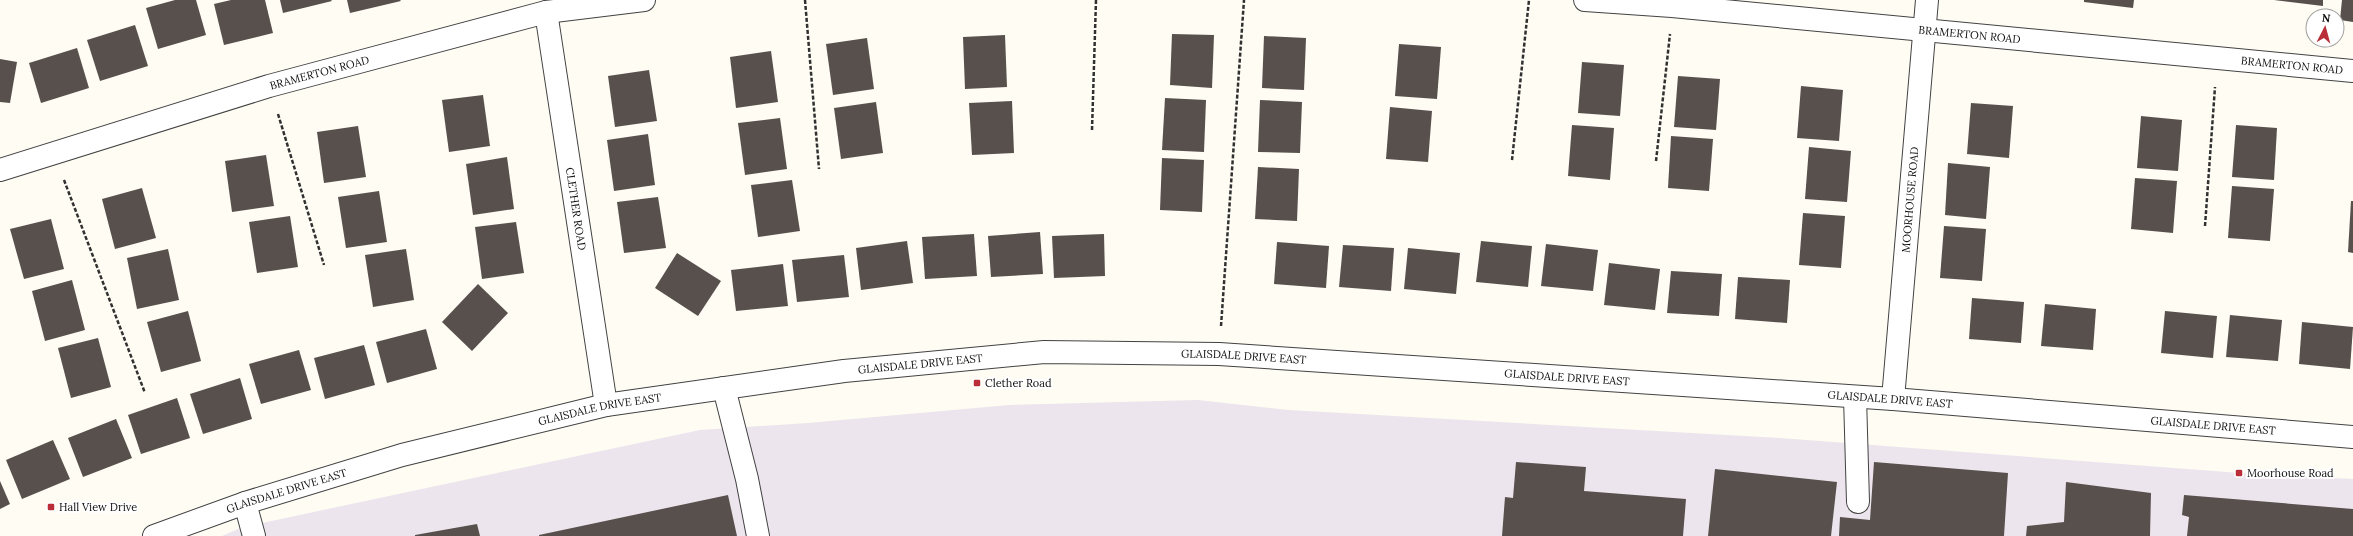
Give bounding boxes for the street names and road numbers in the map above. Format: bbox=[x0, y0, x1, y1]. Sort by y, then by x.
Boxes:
street label: BRAMERTON ROAD bbox=[1918, 23, 2021, 46]
street label: BRAMERTON ROAD bbox=[268, 53, 371, 93]
street label: BRAMERTON ROAD bbox=[2240, 53, 2344, 77]
street label: MOORHOUSE ROAD bbox=[1898, 146, 1921, 253]
street label: CLETHER ROAD bbox=[563, 166, 589, 251]
street label: GLAISDALE DRIVE EAST bbox=[1181, 347, 1307, 367]
street label: GLAISDALE DRIVE EAST bbox=[857, 351, 983, 377]
street label: GLAISDALE DRIVE EAST bbox=[1504, 366, 1630, 388]
street label: GLAISDALE DRIVE EAST bbox=[1827, 388, 1953, 411]
street label: GLAISDALE DRIVE EAST bbox=[537, 390, 662, 428]
street label: GLAISDALE DRIVE EAST bbox=[2150, 413, 2276, 438]
street label: GLAISDALE DRIVE EAST bbox=[224, 465, 348, 516]

